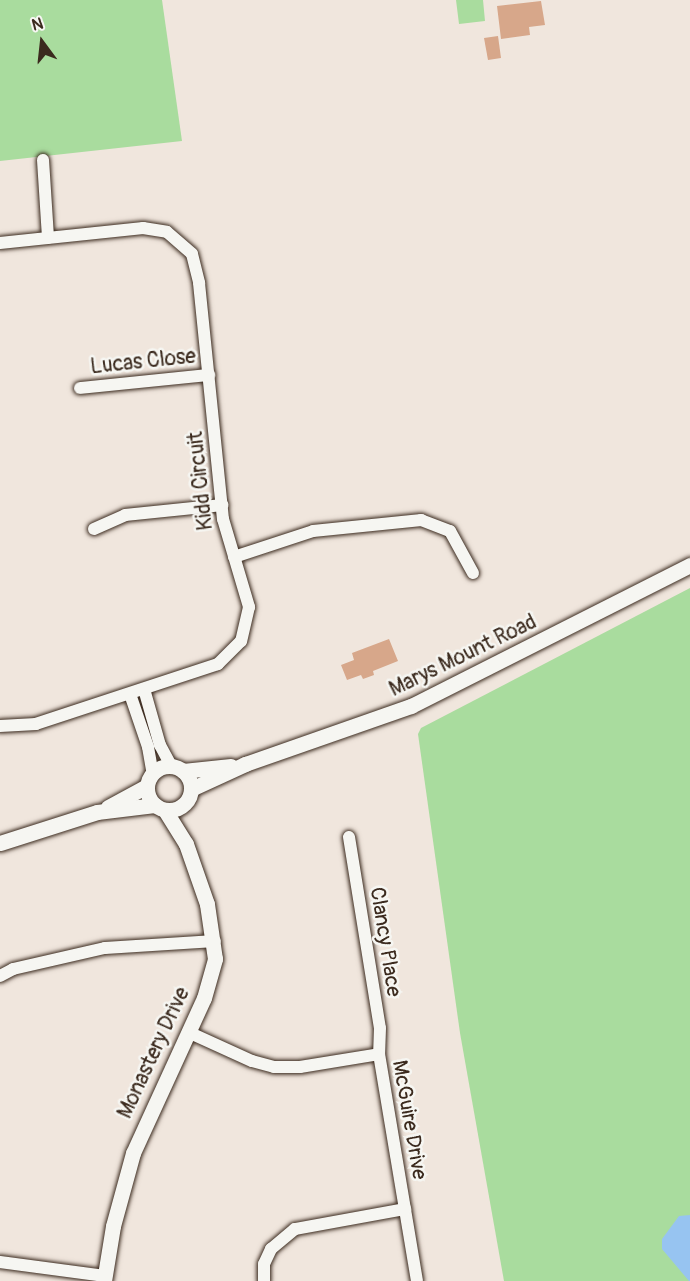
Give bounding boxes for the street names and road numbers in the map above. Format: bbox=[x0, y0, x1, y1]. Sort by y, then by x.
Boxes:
street label: Lucas Close bbox=[89, 344, 197, 380]
street label: Kidd Circuit bbox=[183, 430, 219, 532]
street label: Marys Mount Road bbox=[385, 610, 541, 702]
street label: Clancy Place bbox=[364, 885, 406, 999]
street label: Monastery Drive bbox=[113, 983, 195, 1123]
street label: McGuire Drive bbox=[386, 1058, 432, 1182]

